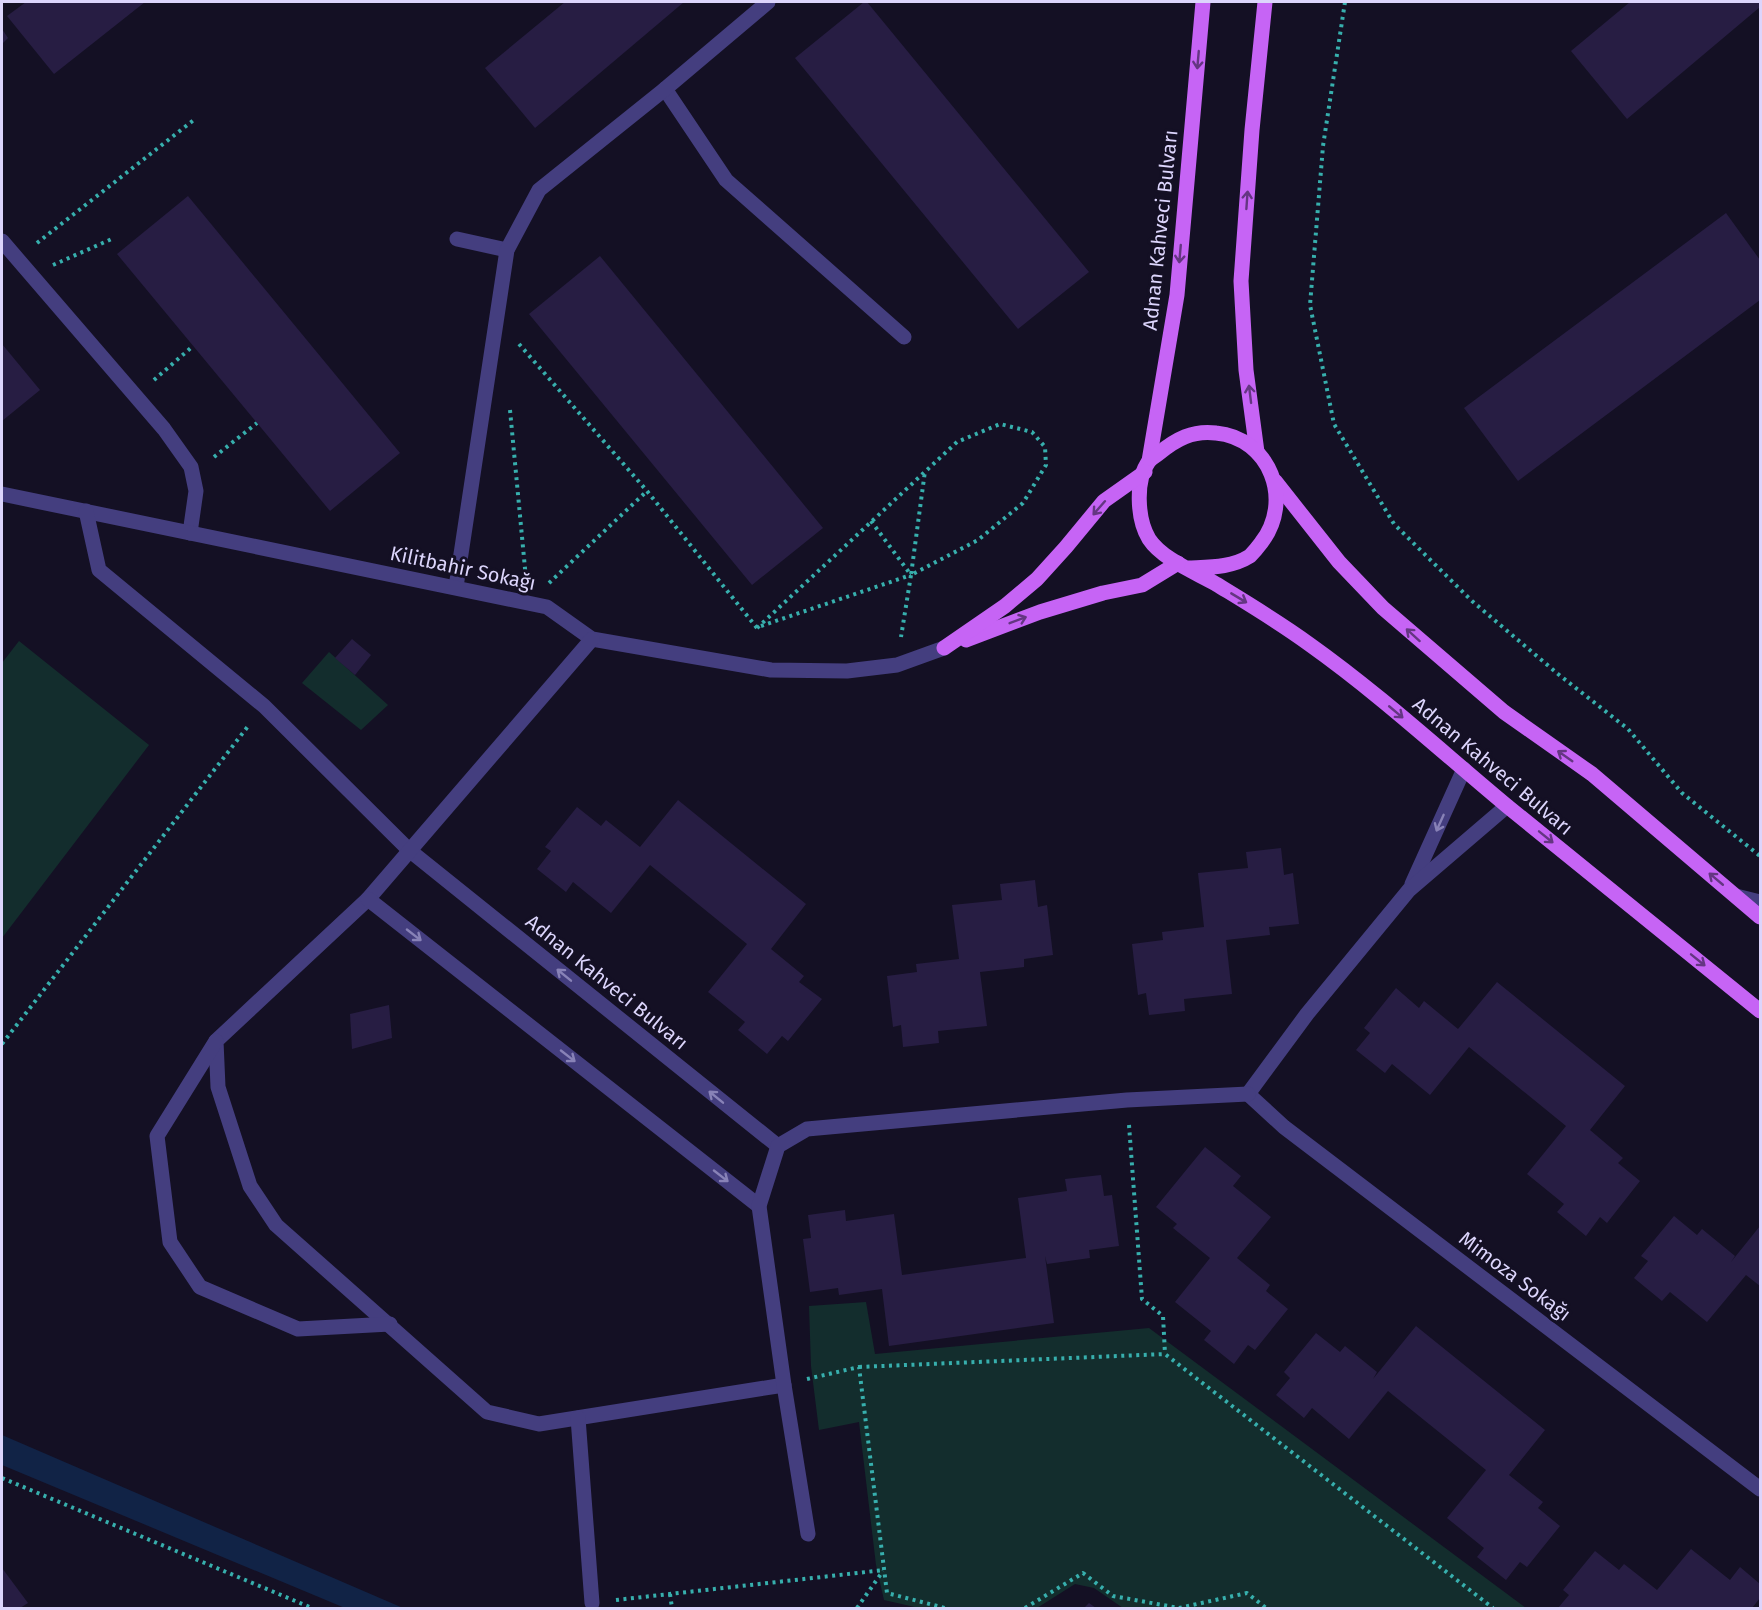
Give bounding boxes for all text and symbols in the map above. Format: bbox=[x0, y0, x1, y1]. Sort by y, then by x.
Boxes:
one-way arrow bbox=[1192, 49, 1203, 69]
street label: Adnan Kahveci Bulvarı bbox=[1138, 129, 1182, 331]
one-way arrow bbox=[1242, 190, 1253, 210]
one-way arrow bbox=[1174, 244, 1185, 263]
one-way arrow bbox=[1244, 385, 1255, 404]
one-way arrow bbox=[1092, 500, 1106, 515]
street label: Kilitbahir Sokağı bbox=[388, 541, 538, 595]
one-way arrow bbox=[1230, 592, 1247, 604]
one-way arrow bbox=[1008, 614, 1027, 625]
one-way arrow bbox=[1406, 628, 1421, 642]
street label: Adnan Kahveci Bulvarı bbox=[1408, 692, 1578, 840]
one-way arrow bbox=[1388, 706, 1404, 719]
one-way arrow bbox=[1558, 750, 1574, 762]
one-way arrow bbox=[1433, 813, 1445, 831]
one-way arrow bbox=[1538, 830, 1553, 844]
one-way arrow bbox=[1709, 872, 1724, 886]
street label: Adnan Kahveci Bulvarı bbox=[521, 909, 693, 1055]
one-way arrow bbox=[406, 929, 422, 942]
one-way arrow bbox=[1689, 953, 1705, 966]
one-way arrow bbox=[556, 968, 572, 981]
one-way arrow bbox=[559, 1049, 575, 1062]
one-way arrow bbox=[708, 1090, 724, 1103]
one-way arrow bbox=[713, 1170, 729, 1183]
street label: Mimoza Sokağı bbox=[1454, 1226, 1576, 1326]

